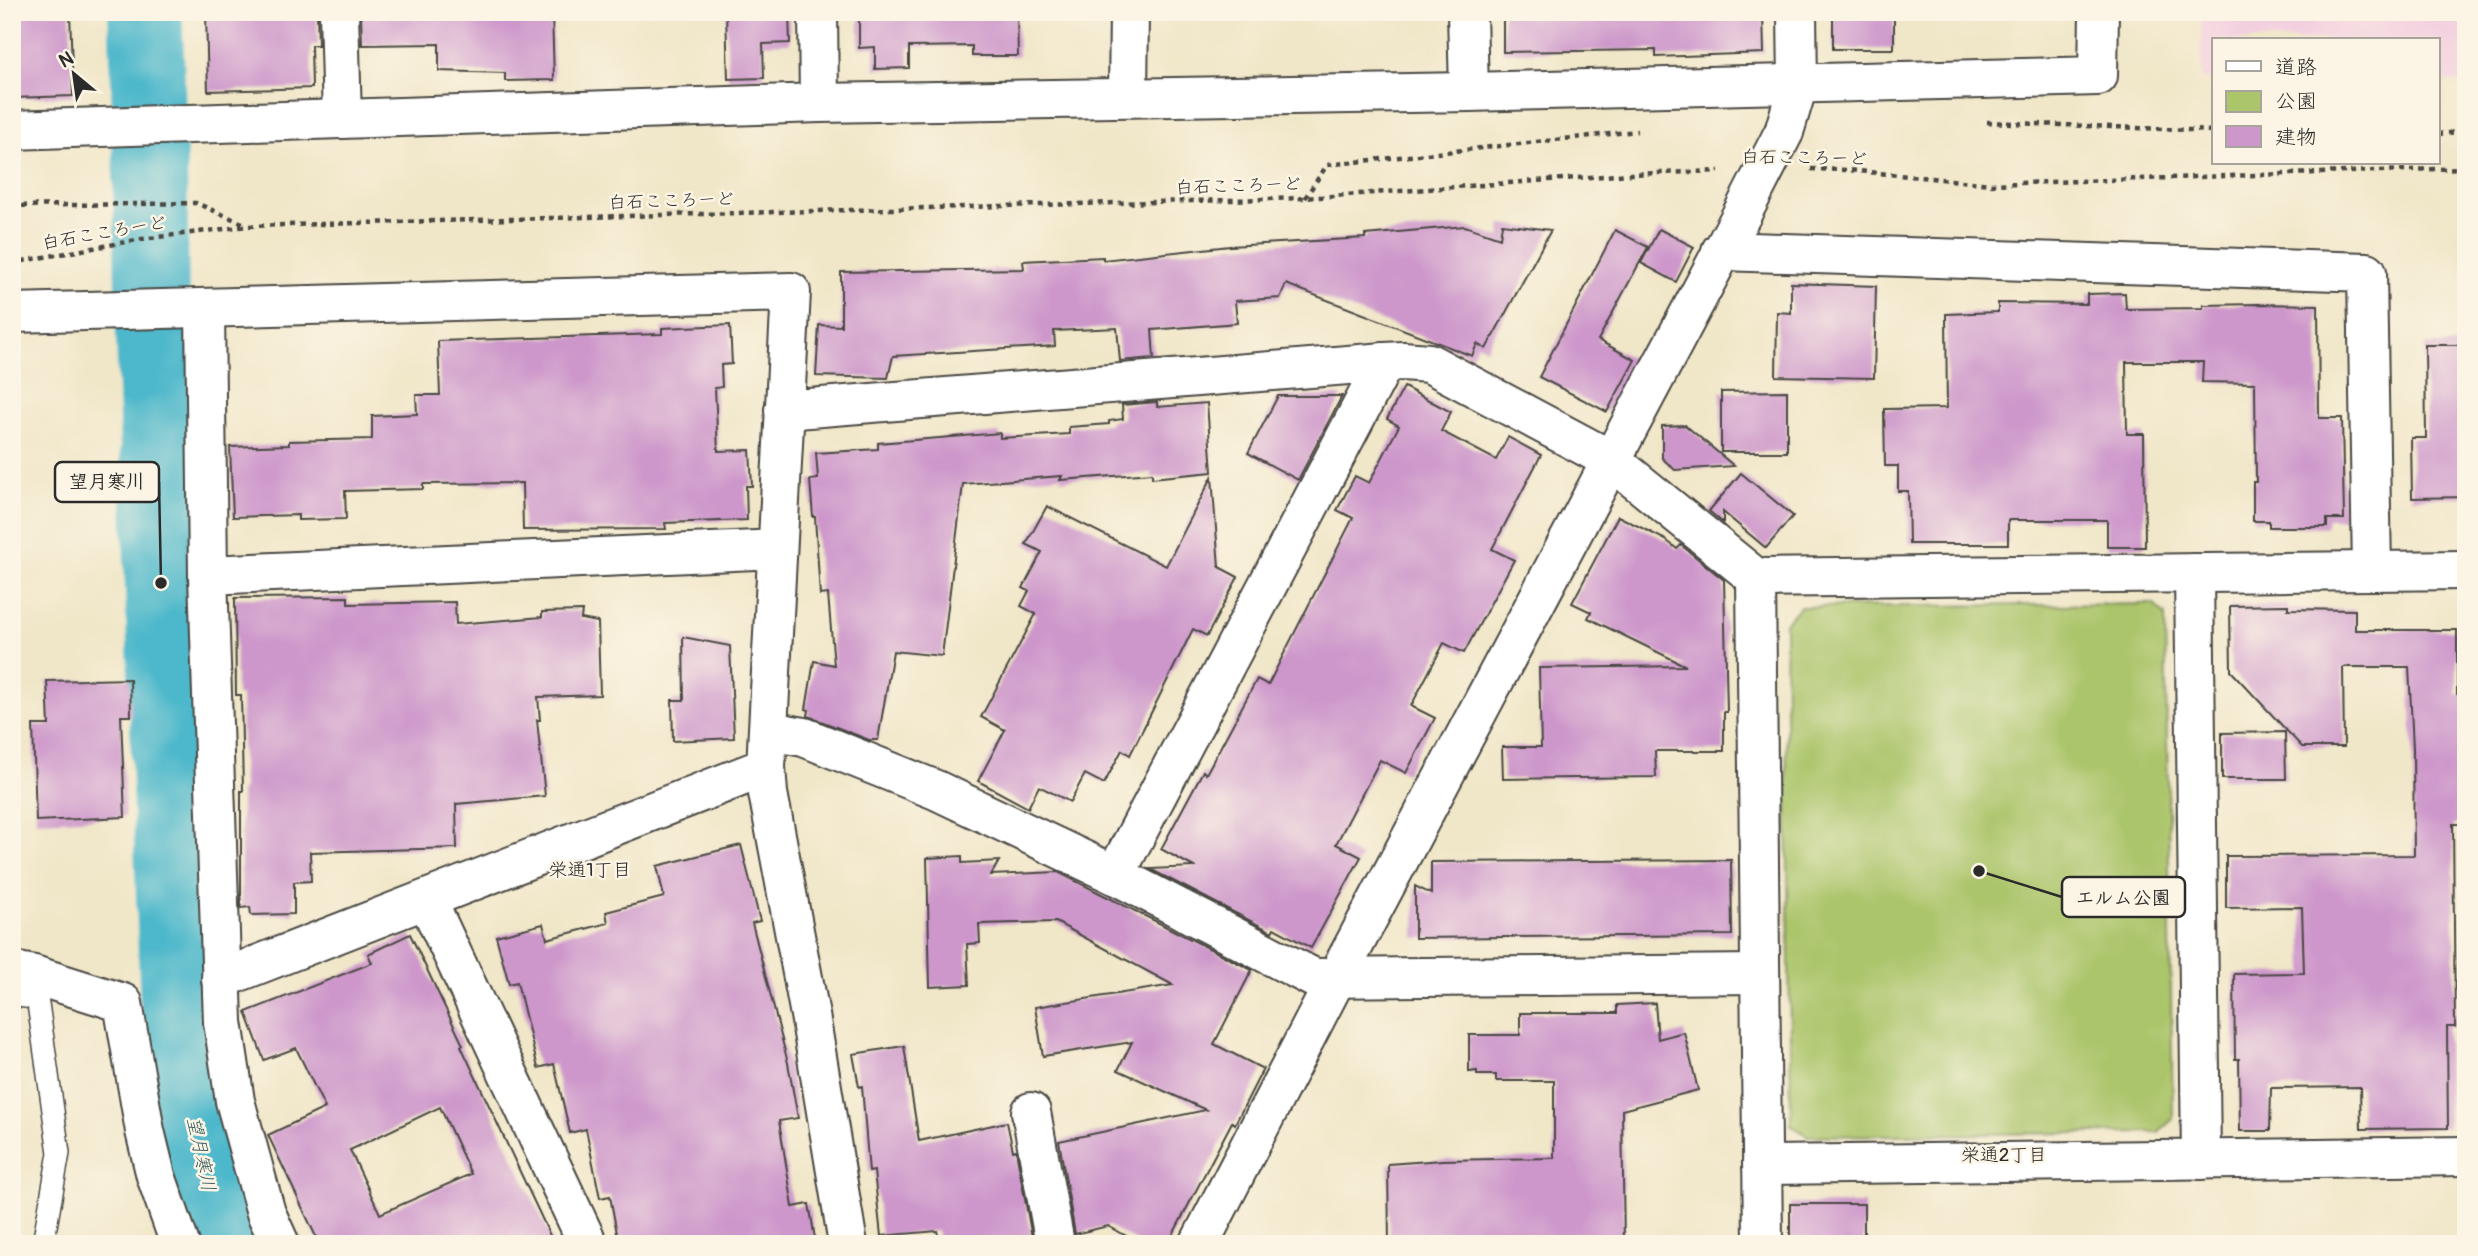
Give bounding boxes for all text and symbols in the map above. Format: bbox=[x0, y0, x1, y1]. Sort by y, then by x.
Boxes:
north arrow bbox=[38, 38, 108, 108]
legend bbox=[2212, 38, 2440, 164]
text: N bbox=[55, 46, 78, 74]
text: 道路 bbox=[2275, 54, 2317, 81]
text: 公園 bbox=[2275, 88, 2317, 115]
text: 建物 bbox=[2275, 124, 2317, 151]
street label: 白石こころーど bbox=[1741, 145, 1867, 171]
street label: 白石こころーど bbox=[1175, 172, 1301, 200]
street label: 白石こころーど bbox=[608, 187, 734, 215]
street label: 白石こころーど bbox=[40, 211, 168, 255]
callout: 望月寒川 bbox=[55, 462, 159, 502]
text: 望月寒川 bbox=[69, 470, 145, 494]
district label: 栄通1丁目 bbox=[548, 858, 632, 882]
callout: エルム公園 bbox=[2062, 877, 2185, 917]
text: エルム公園 bbox=[2075, 886, 2171, 910]
water label: 望月寒川 bbox=[181, 1114, 221, 1194]
district label: 栄通2丁目 bbox=[1961, 1143, 2047, 1167]

